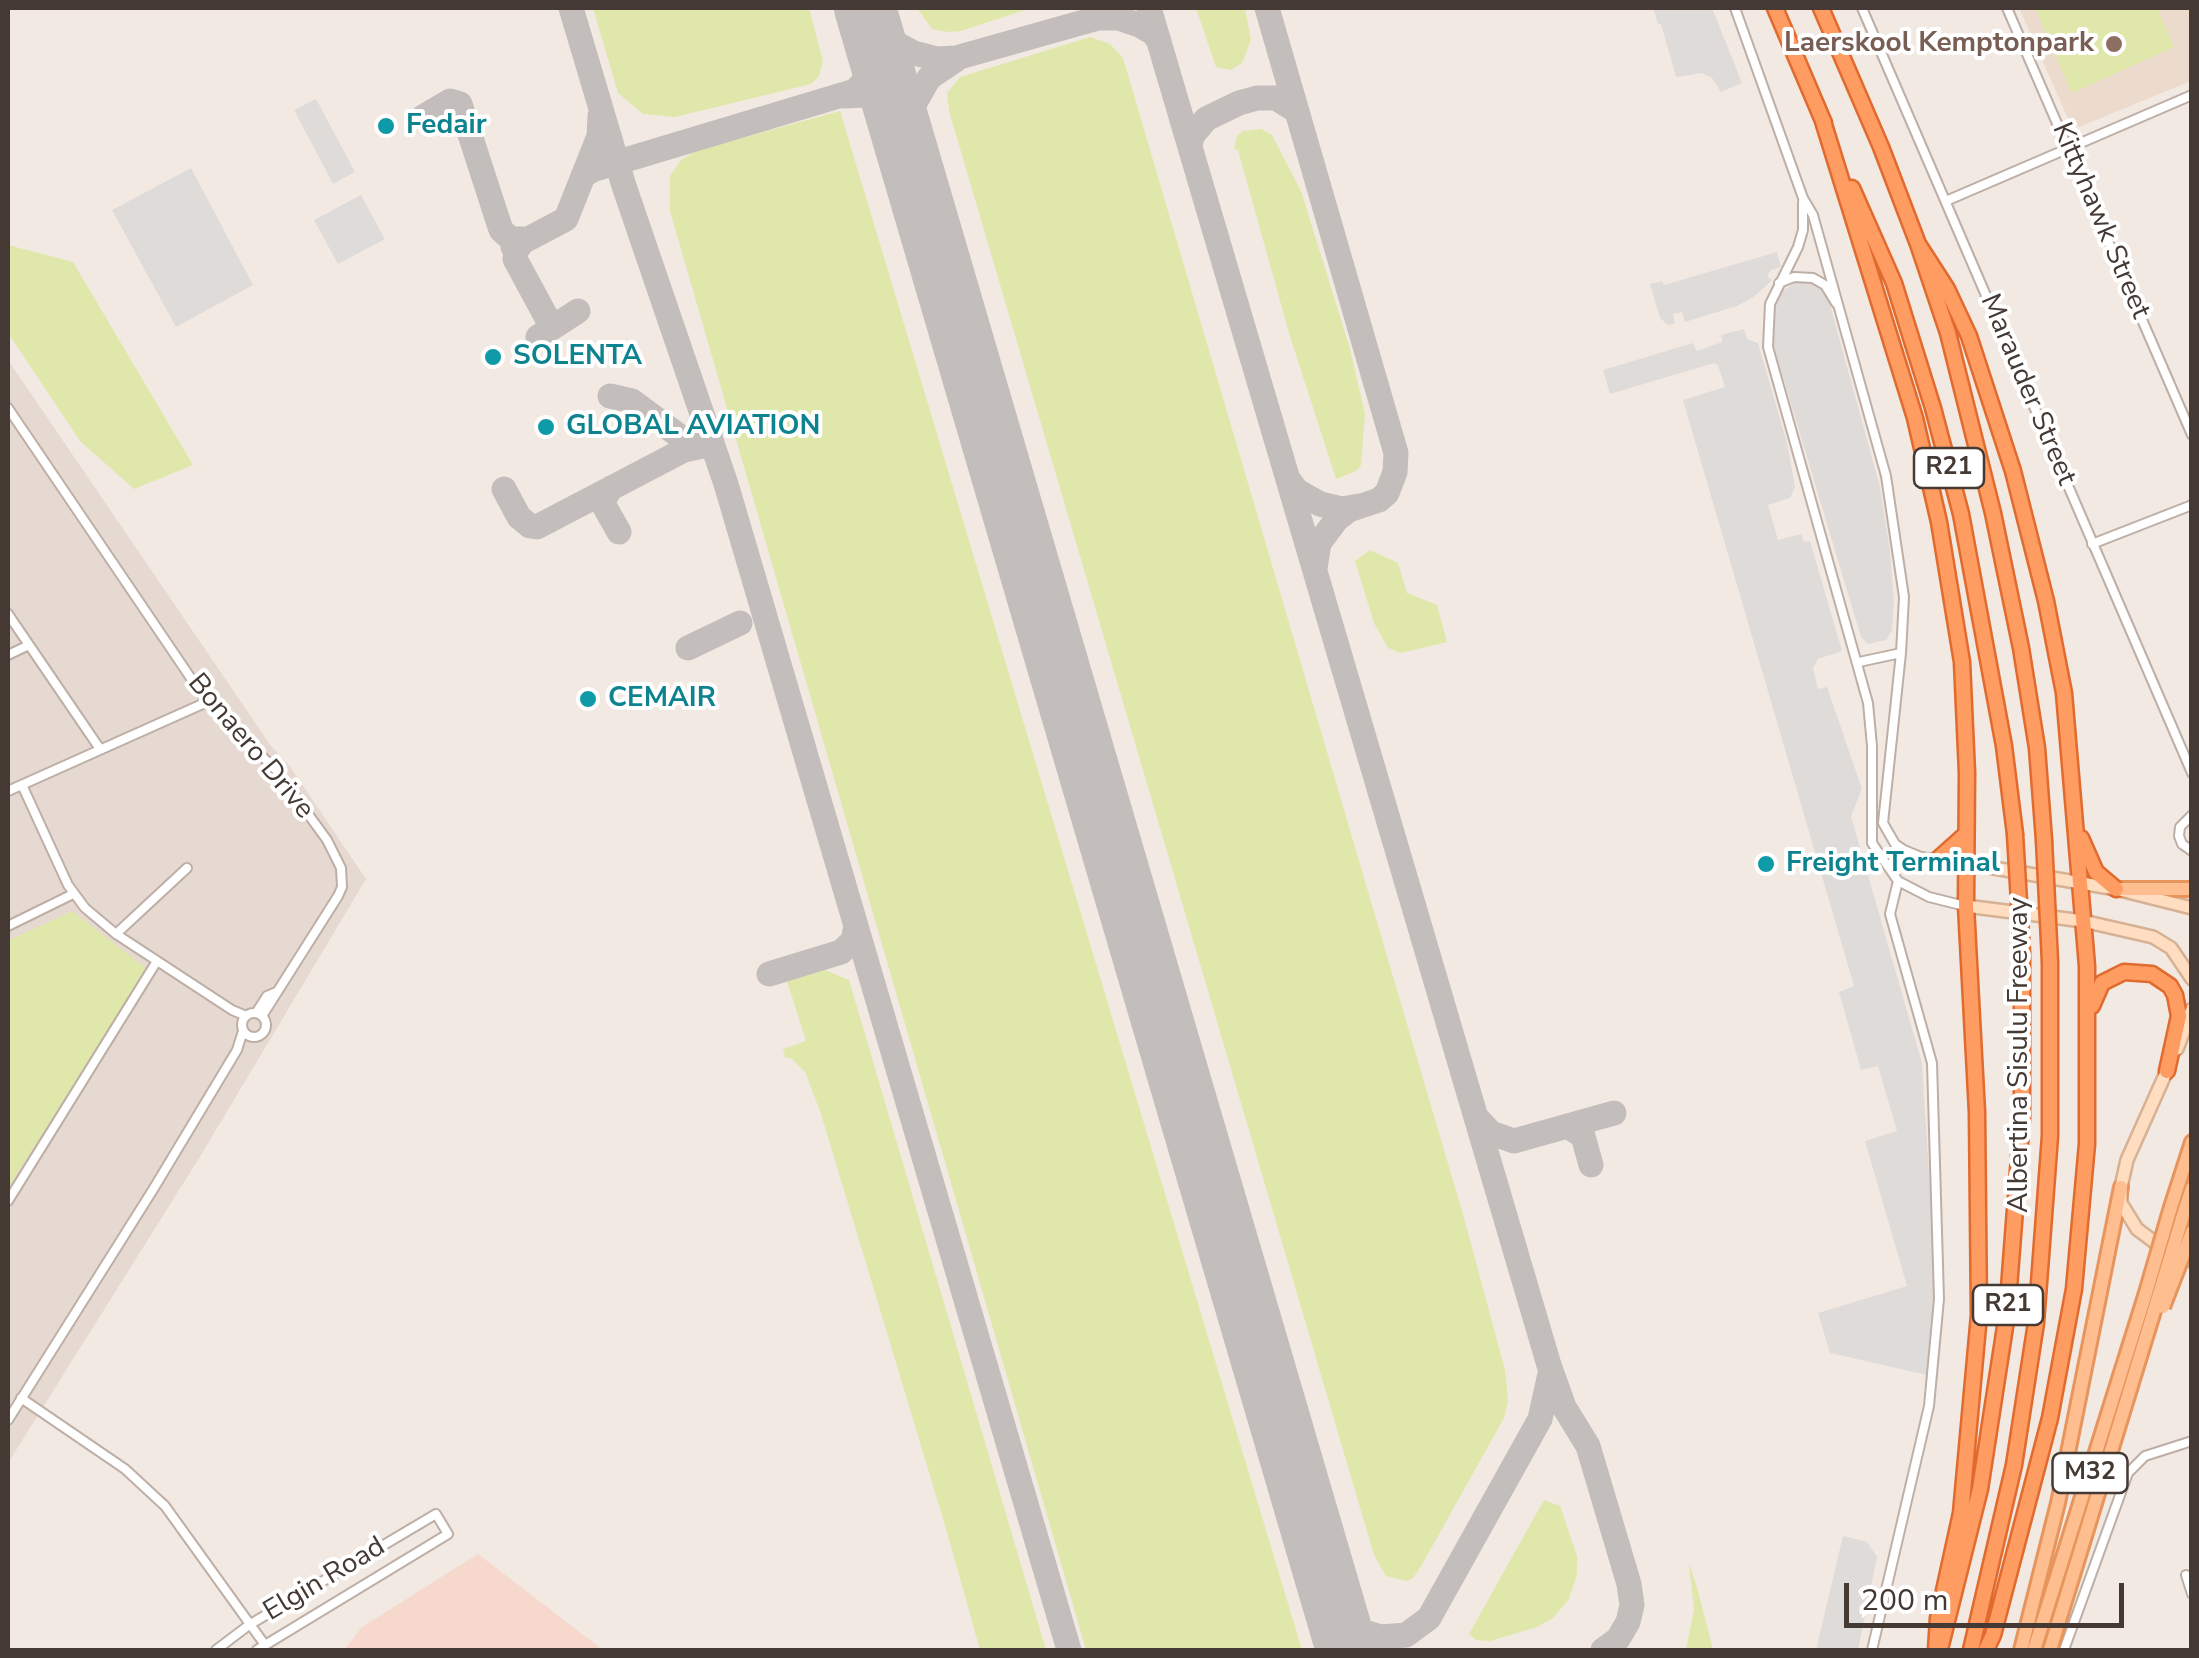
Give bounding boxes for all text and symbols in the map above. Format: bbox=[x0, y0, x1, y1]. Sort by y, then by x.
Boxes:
place label: Laerskool Kemptonpark bbox=[1784, 27, 2094, 61]
marker: Laerskool Kemptonpark bbox=[2103, 33, 2125, 55]
place label: Fedair bbox=[406, 109, 487, 143]
marker: Fedair bbox=[375, 115, 397, 137]
street label: Kittyhawk Street bbox=[2044, 118, 2156, 324]
street label: Marauder Street bbox=[1972, 290, 2082, 490]
place label: SOLENTA bbox=[513, 340, 642, 374]
marker: SOLENTA bbox=[482, 346, 504, 368]
place label: GLOBAL AVIATION bbox=[566, 410, 820, 444]
marker: GLOBAL AVIATION bbox=[535, 416, 557, 438]
road number: R21 bbox=[1914, 448, 1984, 488]
street label: Bonaero Drive bbox=[180, 668, 320, 826]
place label: CEMAIR bbox=[608, 682, 716, 716]
marker: CEMAIR bbox=[577, 688, 599, 710]
place label: Freight Terminal bbox=[1786, 847, 2000, 881]
marker: Freight Terminal bbox=[1755, 853, 1777, 875]
street label: Albertina Sisulu Freeway bbox=[2003, 897, 2037, 1213]
road number: R21 bbox=[1973, 1285, 2043, 1325]
road number: M32 bbox=[2052, 1453, 2128, 1493]
street label: Elgin Road bbox=[258, 1531, 392, 1629]
scale bar bbox=[1849, 1563, 2129, 1625]
text: 200 m bbox=[1861, 1580, 1948, 1621]

